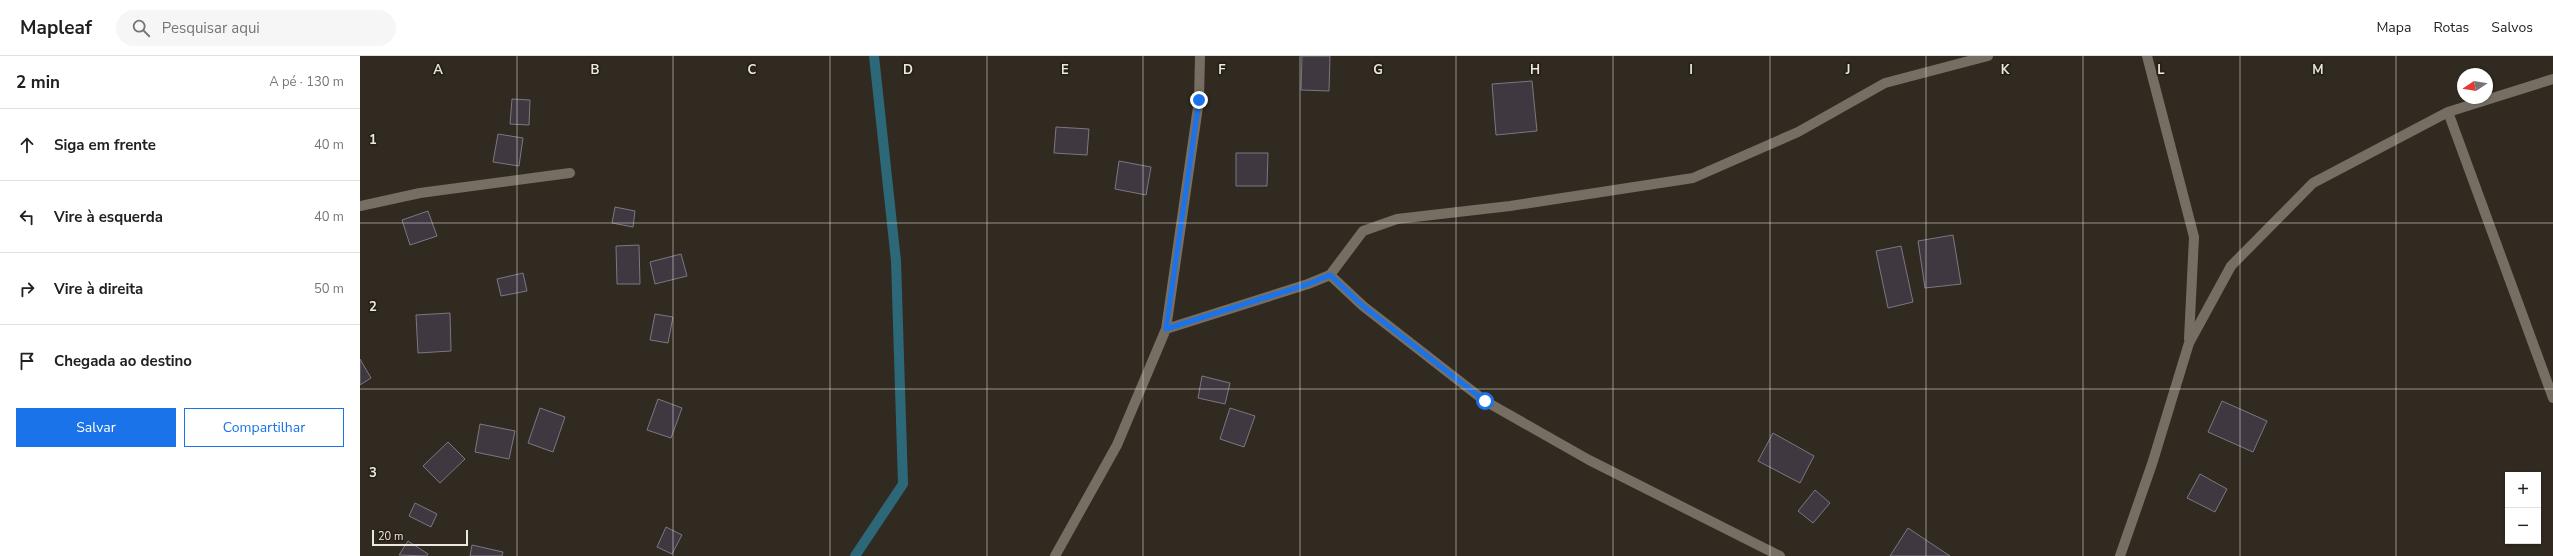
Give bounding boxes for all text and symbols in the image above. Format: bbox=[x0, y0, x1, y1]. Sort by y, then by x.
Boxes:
search box bbox=[116, 10, 396, 46]
text: Mapleaf bbox=[20, 15, 92, 41]
icon: search bbox=[130, 17, 152, 39]
text: Pesquisar aqui bbox=[162, 18, 260, 38]
text: Mapa bbox=[2376, 18, 2411, 37]
text: Rotas bbox=[2433, 18, 2469, 37]
text: Salvos bbox=[2491, 18, 2533, 37]
text: A bbox=[433, 61, 443, 79]
text: B bbox=[591, 61, 600, 79]
text: C bbox=[748, 61, 757, 79]
text: D bbox=[903, 61, 913, 79]
text: E bbox=[1061, 61, 1069, 79]
text: F bbox=[1218, 61, 1226, 79]
text: G bbox=[1373, 61, 1383, 79]
text: H bbox=[1530, 61, 1540, 79]
text: I bbox=[1689, 61, 1693, 79]
text: J bbox=[1845, 61, 1850, 79]
text: K bbox=[2001, 61, 2010, 79]
text: L bbox=[2157, 61, 2165, 79]
text: M bbox=[2312, 61, 2324, 79]
north arrow bbox=[2457, 68, 2493, 104]
text: 2 min bbox=[16, 71, 60, 94]
text: A pé · 130 m bbox=[269, 73, 344, 91]
route end bbox=[1190, 91, 1208, 109]
text: 1 bbox=[369, 131, 377, 149]
icon: ahead bbox=[16, 134, 38, 156]
text: Siga em frente bbox=[54, 135, 156, 155]
text: 40 m bbox=[314, 136, 344, 154]
icon: left bbox=[16, 206, 38, 228]
text: Vire à esquerda bbox=[54, 207, 163, 227]
text: 40 m bbox=[314, 208, 344, 226]
icon: right bbox=[16, 278, 38, 300]
text: Vire à direita bbox=[54, 279, 143, 299]
text: 50 m bbox=[314, 280, 344, 298]
text: 2 bbox=[369, 298, 377, 316]
icon: arrive bbox=[16, 350, 38, 372]
text: Chegada ao destino bbox=[54, 351, 192, 371]
route start bbox=[1476, 392, 1494, 410]
button: Salvar bbox=[16, 408, 176, 447]
button: Compartilhar bbox=[184, 408, 344, 447]
text: 3 bbox=[369, 464, 377, 482]
map controls bbox=[2505, 472, 2541, 544]
button: + bbox=[2505, 472, 2541, 508]
button: − bbox=[2505, 508, 2541, 544]
scale bar bbox=[372, 528, 468, 547]
text: 20 m bbox=[378, 529, 403, 544]

